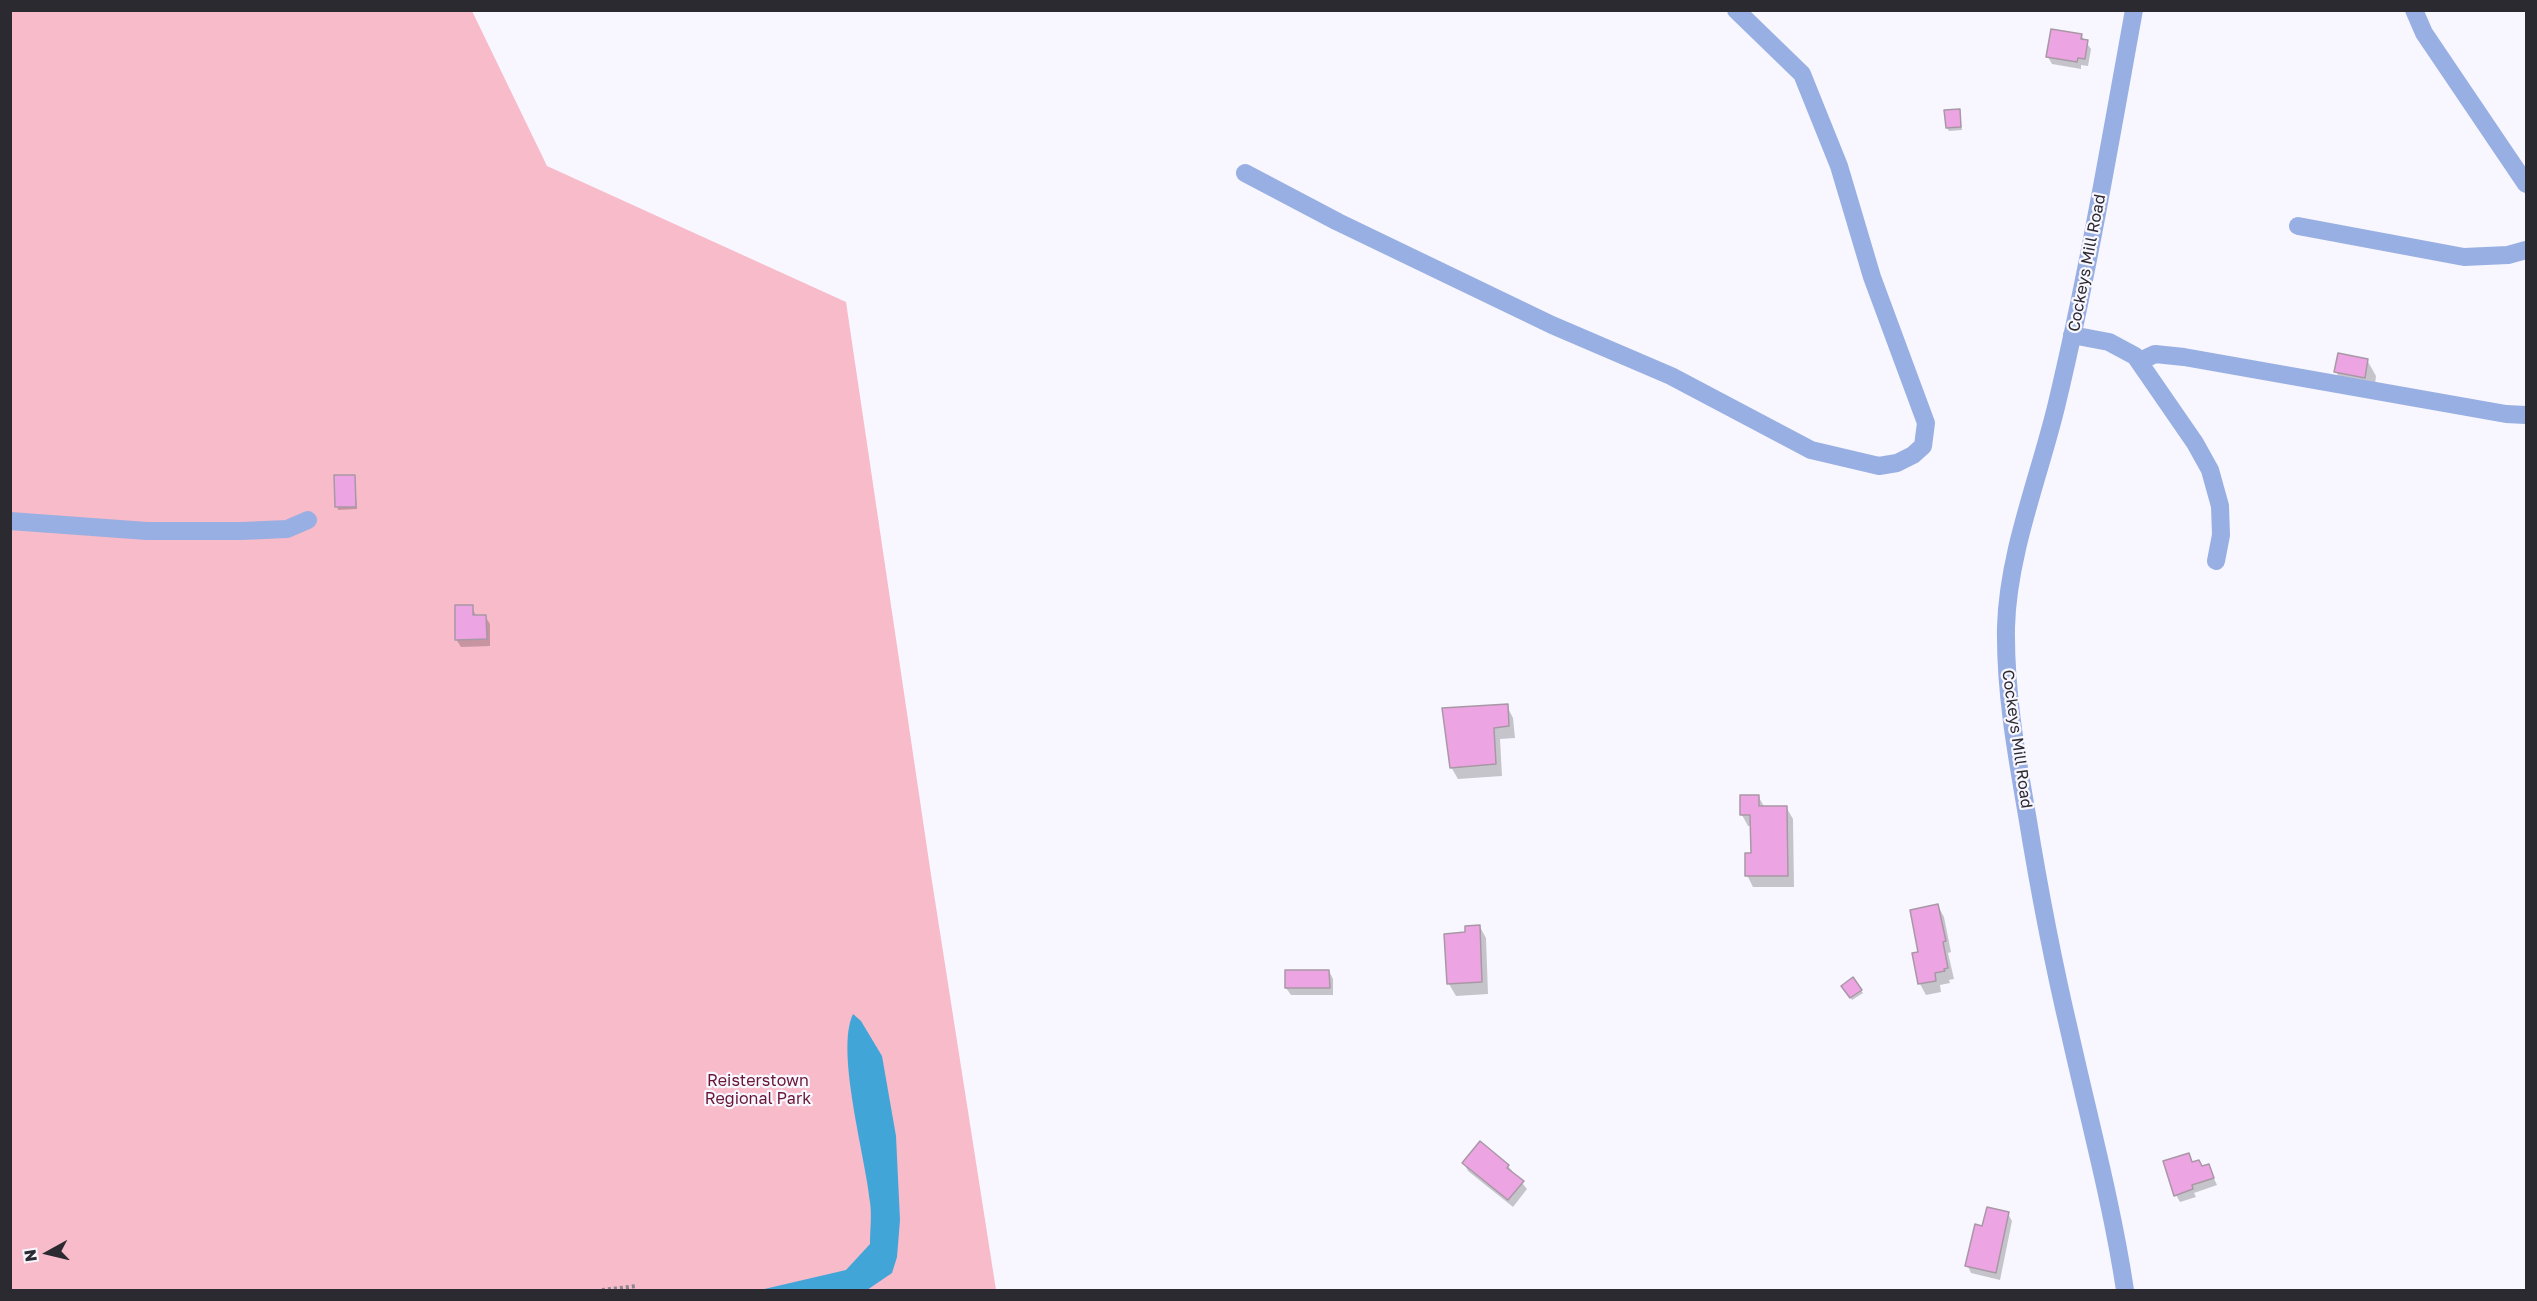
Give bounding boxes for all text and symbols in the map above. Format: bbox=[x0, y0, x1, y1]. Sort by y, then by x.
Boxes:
street label: Cockeys Mill Road bbox=[2064, 193, 2110, 333]
street label: Cockeys Mill Road bbox=[1998, 668, 2036, 810]
park label: Reisterstown Regional Park bbox=[705, 1071, 811, 1109]
north arrow bbox=[18, 1223, 78, 1283]
text: N bbox=[19, 1248, 41, 1263]

